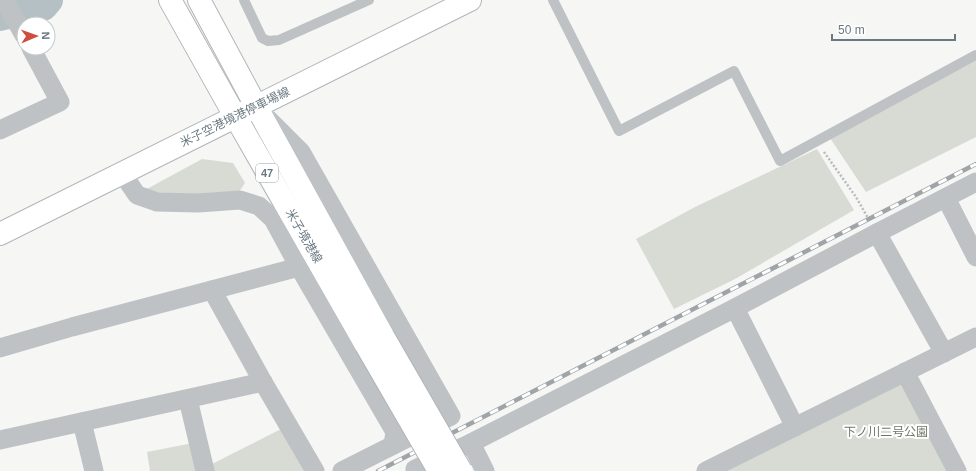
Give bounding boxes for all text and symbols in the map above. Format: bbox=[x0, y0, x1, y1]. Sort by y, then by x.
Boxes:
north arrow bbox=[16, 16, 56, 56]
scale bar bbox=[832, 16, 955, 42]
text: 50 m bbox=[838, 23, 865, 37]
text: N bbox=[40, 31, 52, 40]
street label: 米子空港境港停車場線 bbox=[178, 84, 292, 150]
road number: 47 bbox=[256, 164, 278, 182]
street label: 米子境港線 bbox=[283, 207, 325, 265]
park label: 下ノ川二号公園 bbox=[844, 425, 928, 439]

